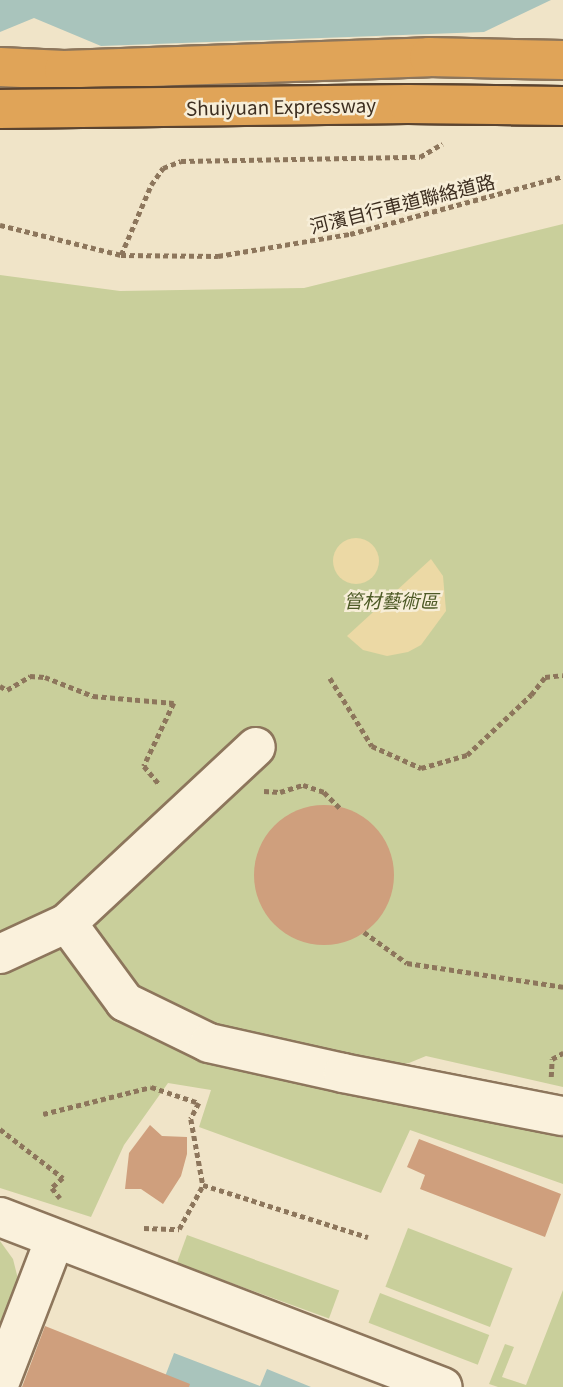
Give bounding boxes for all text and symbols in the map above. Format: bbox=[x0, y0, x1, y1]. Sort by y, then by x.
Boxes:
street label: Shuiyuan Expressway bbox=[186, 93, 376, 119]
street label: 河濱自行車道聯絡道路 bbox=[307, 169, 497, 237]
park label: 管材藝術區 bbox=[344, 589, 438, 611]

